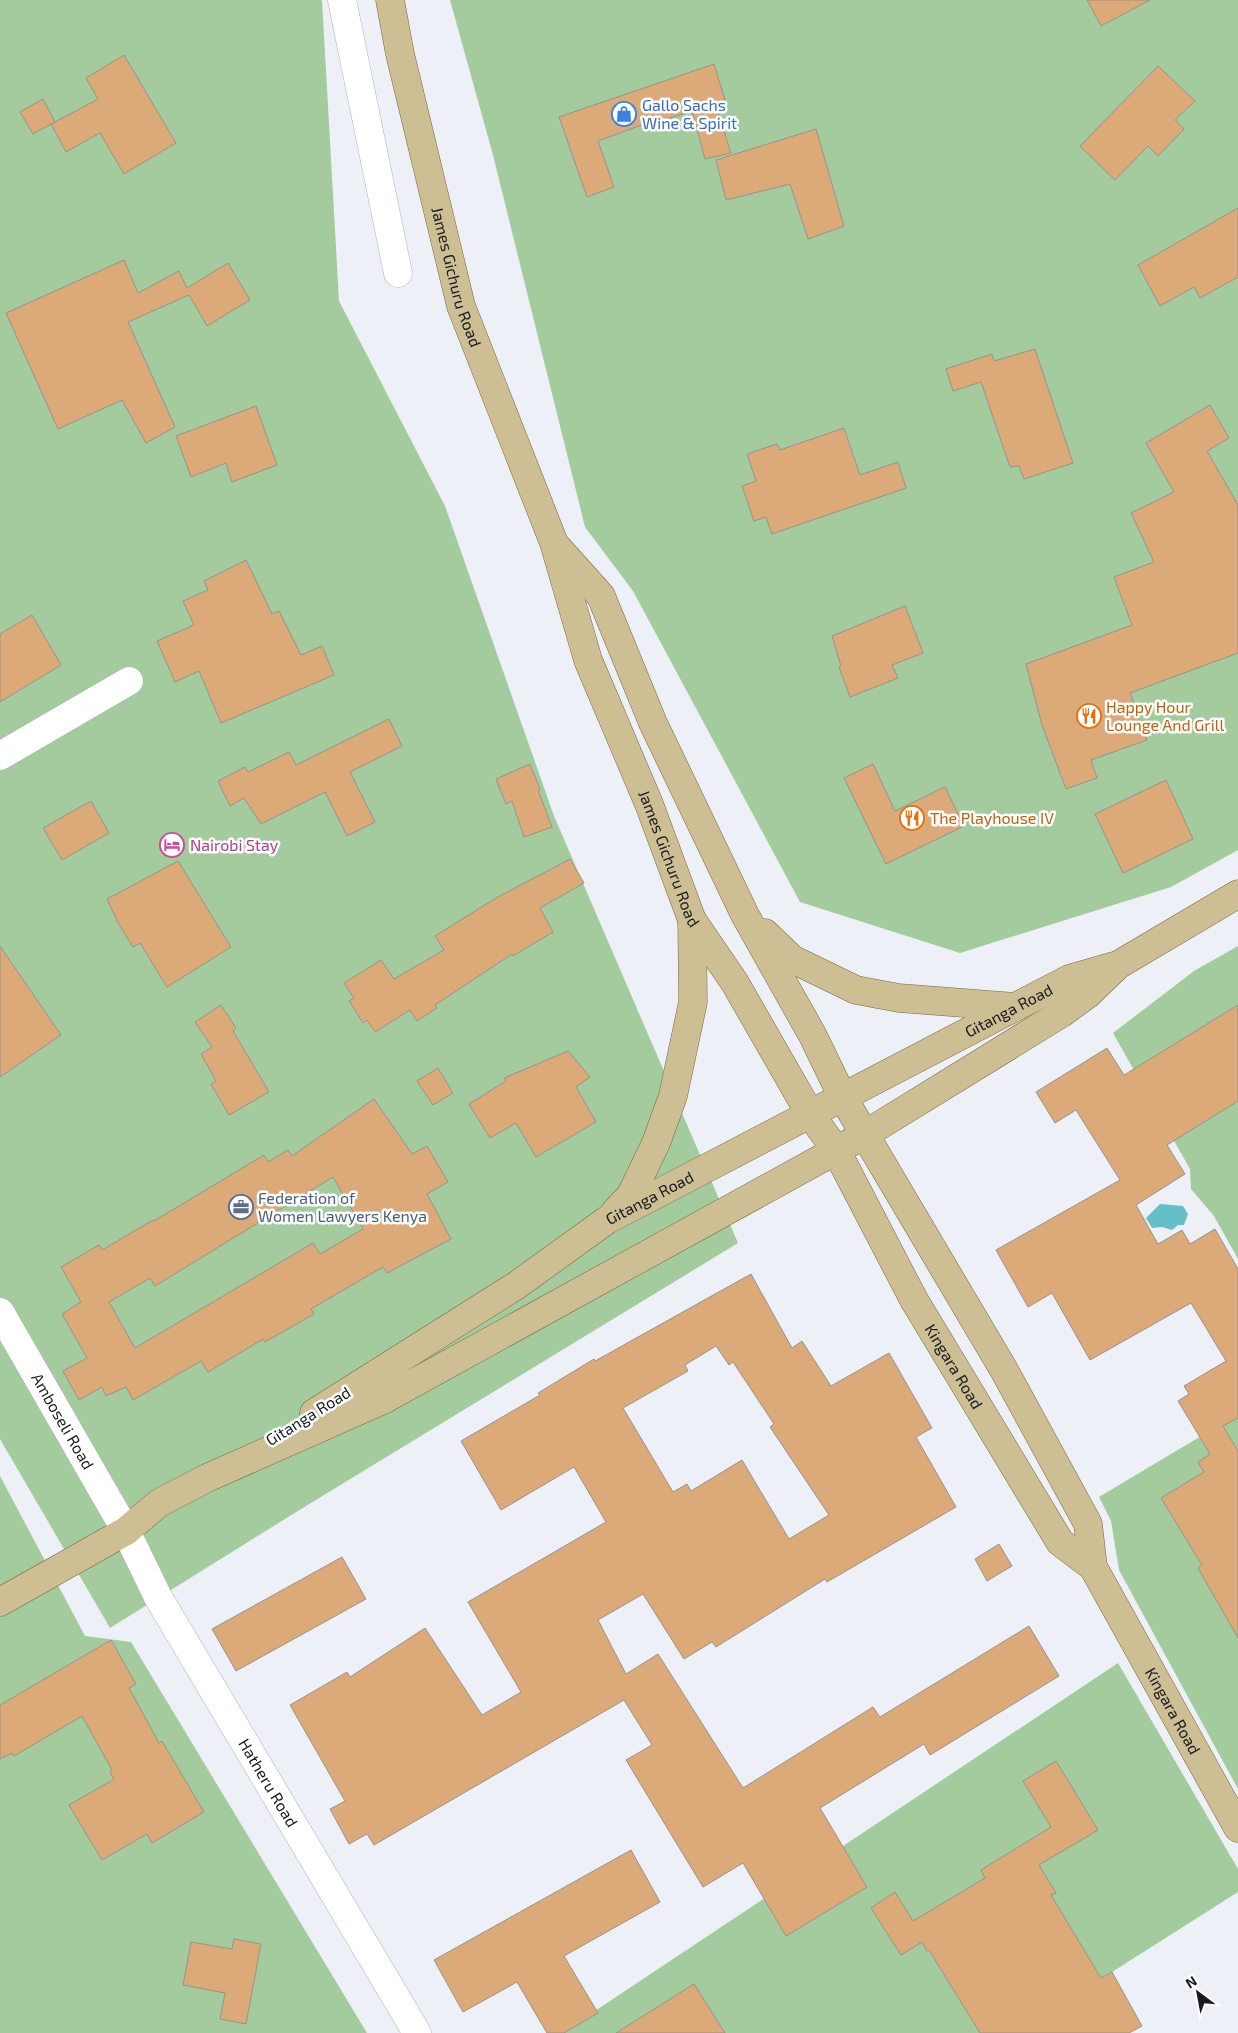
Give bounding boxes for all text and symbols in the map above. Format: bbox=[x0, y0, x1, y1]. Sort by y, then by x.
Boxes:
place label: Gallo Sachs Wine & Spirit bbox=[642, 95, 737, 132]
shop icon: Gallo Sachs Wine & Spirit bbox=[611, 101, 637, 127]
street label: James Gichuru Road bbox=[428, 205, 486, 350]
place label: Happy Hour Lounge And Grill bbox=[1106, 697, 1225, 734]
restaurant icon: Happy Hour Lounge And Grill bbox=[1076, 703, 1102, 729]
street label: James Gichuru Road bbox=[635, 787, 704, 931]
restaurant icon: The Playhouse IV bbox=[899, 805, 925, 831]
place label: The Playhouse IV bbox=[930, 808, 1054, 827]
hotel icon: Nairobi Stay bbox=[159, 832, 185, 858]
place label: Nairobi Stay bbox=[190, 835, 279, 854]
street label: Gitanga Road bbox=[961, 979, 1056, 1041]
street label: Gitanga Road bbox=[602, 1167, 696, 1228]
place label: Federation of Women Lawyers Kenya bbox=[258, 1188, 427, 1225]
office icon: Federation of Women Lawyers Kenya bbox=[228, 1194, 254, 1220]
street label: Kingara Road bbox=[922, 1320, 987, 1412]
street label: Amboseli Road bbox=[28, 1369, 98, 1473]
street label: Gitanga Road bbox=[262, 1382, 354, 1449]
street label: Kingara Road bbox=[1142, 1664, 1205, 1757]
street label: Hatheru Road bbox=[235, 1735, 302, 1830]
north arrow bbox=[1173, 1968, 1223, 2018]
text: N bbox=[1182, 1972, 1200, 1991]

